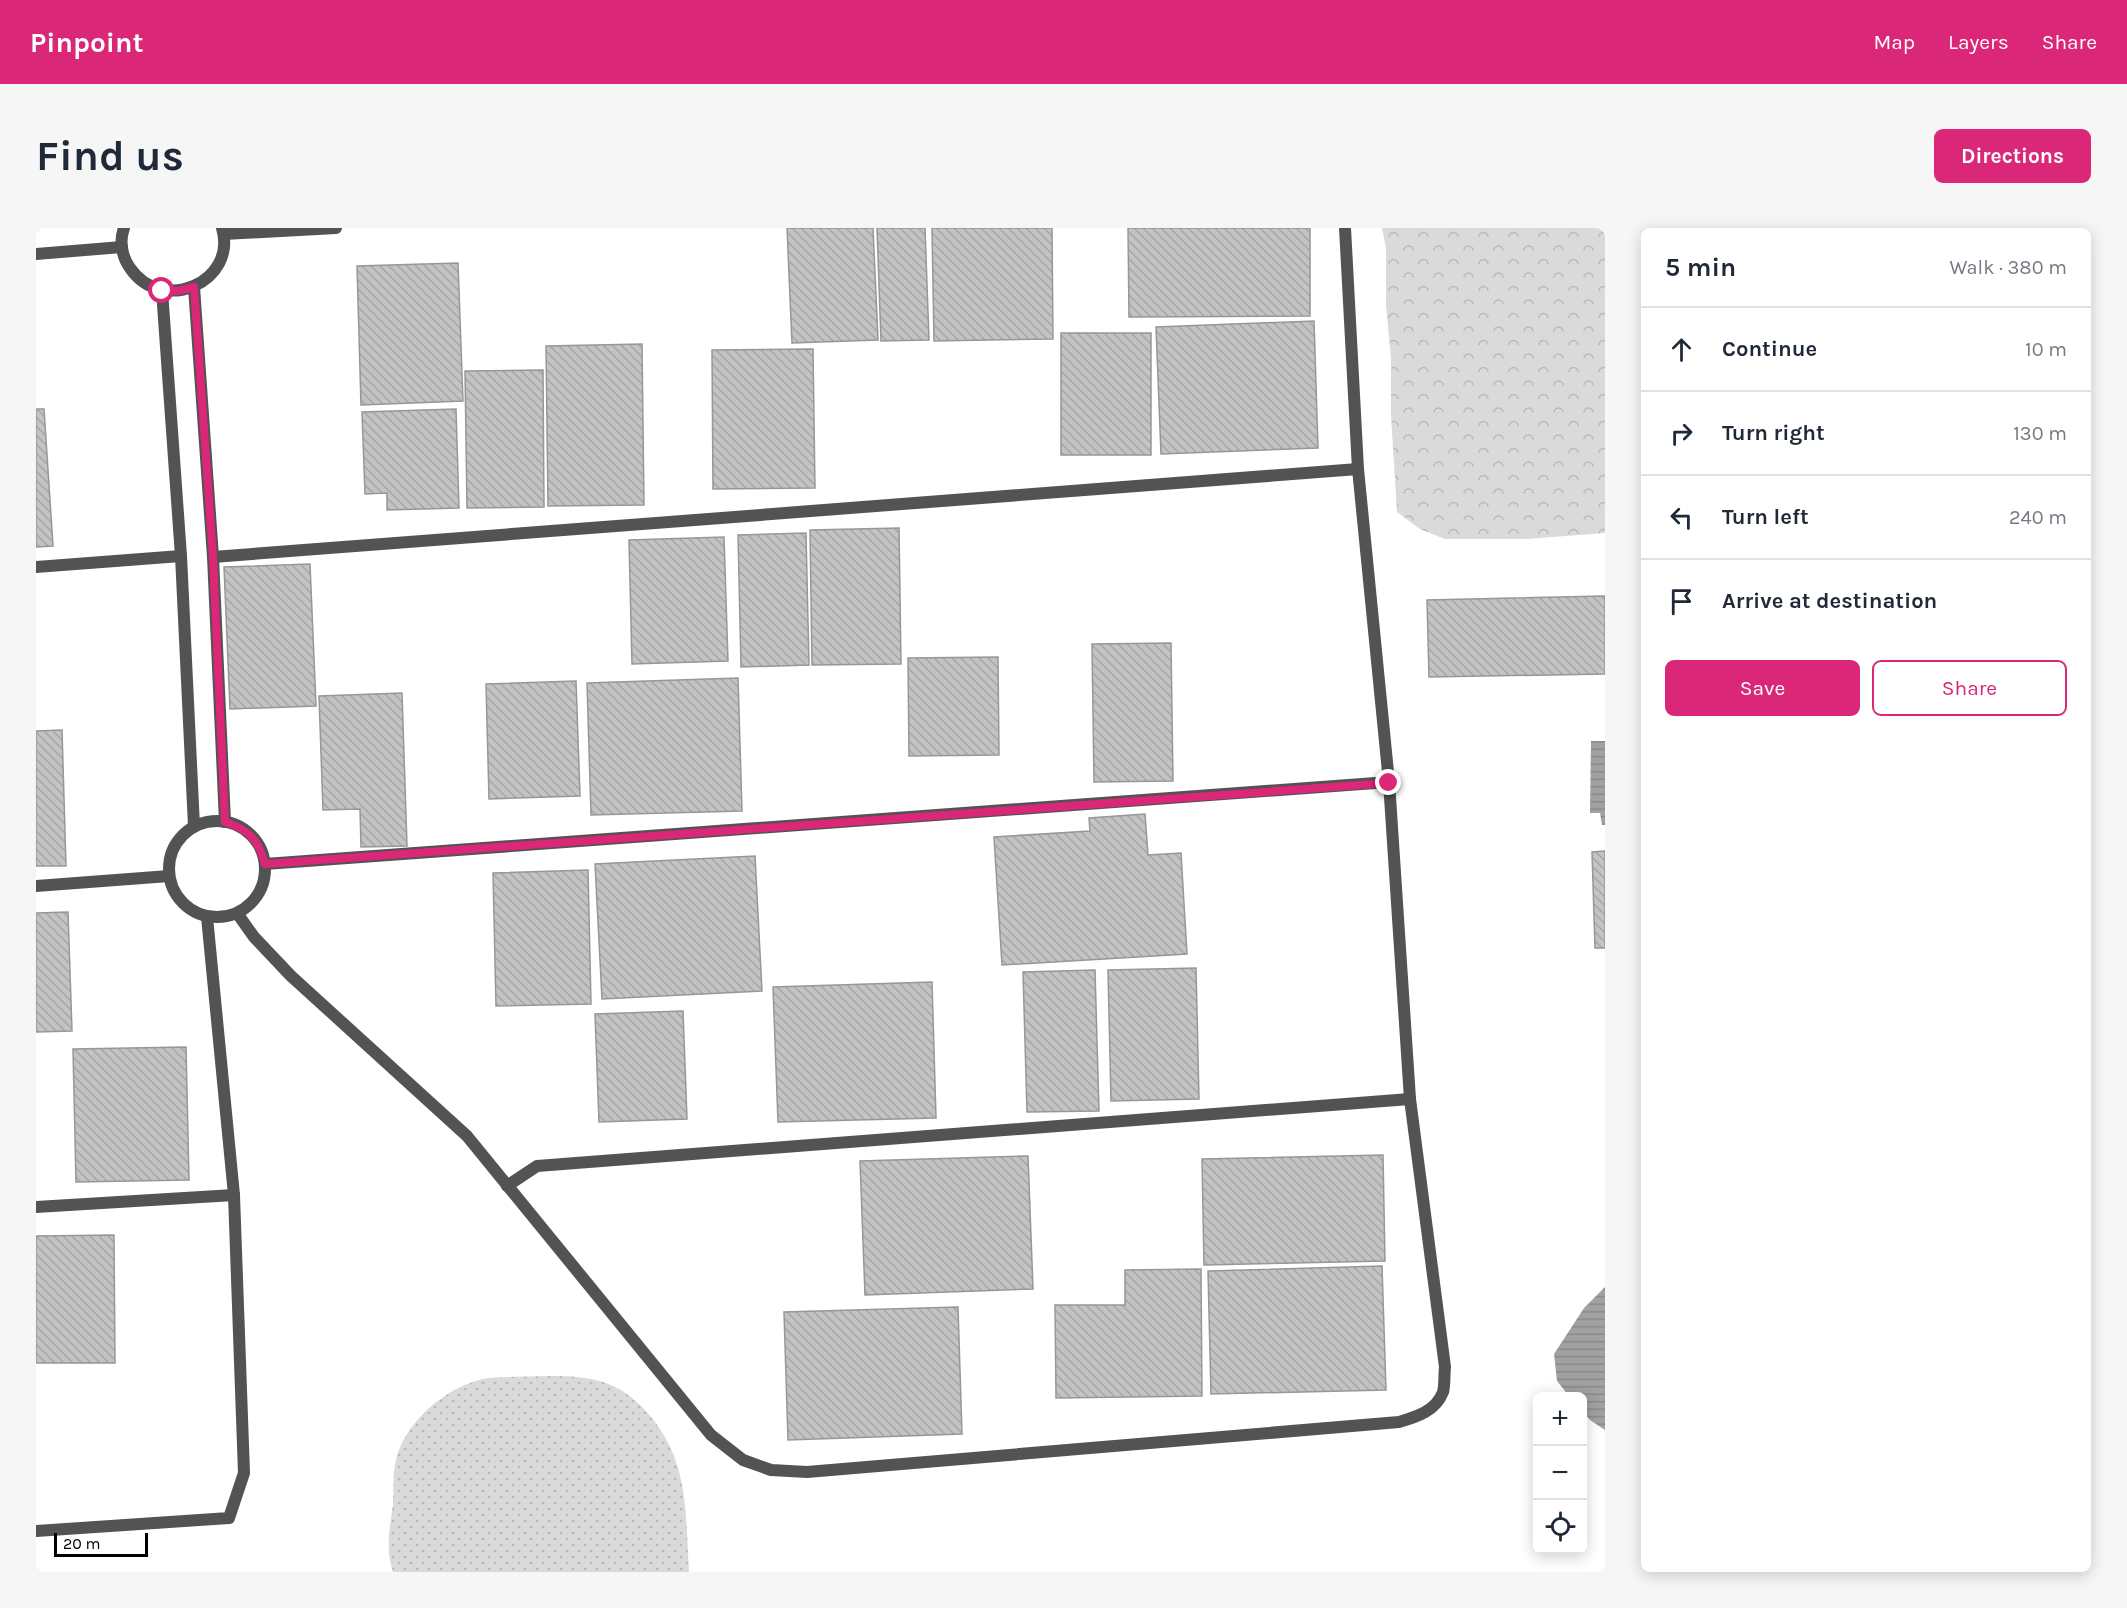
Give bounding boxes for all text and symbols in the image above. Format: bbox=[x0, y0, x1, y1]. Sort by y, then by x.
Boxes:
text: Pinpoint bbox=[30, 26, 143, 59]
text: Map bbox=[1873, 30, 1915, 54]
text: Layers bbox=[1948, 30, 2009, 54]
text: Share bbox=[2042, 30, 2097, 54]
button: Directions bbox=[1934, 129, 2091, 183]
text: Find us bbox=[36, 131, 184, 181]
text: 5 min bbox=[1665, 252, 1736, 283]
text: Walk · 380 m bbox=[1949, 256, 2067, 279]
route start bbox=[148, 277, 174, 303]
icon: ahead bbox=[1665, 333, 1698, 366]
text: Continue bbox=[1722, 336, 1817, 362]
text: 10 m bbox=[2025, 338, 2067, 361]
icon: right bbox=[1665, 417, 1698, 450]
text: Turn right bbox=[1722, 420, 1825, 446]
text: 130 m bbox=[2013, 422, 2067, 445]
icon: left bbox=[1665, 501, 1698, 534]
text: Turn left bbox=[1722, 504, 1809, 530]
text: 240 m bbox=[2009, 506, 2067, 529]
icon: arrive bbox=[1665, 585, 1698, 618]
text: Arrive at destination bbox=[1722, 588, 1937, 614]
button: Save bbox=[1665, 660, 1860, 716]
button: Share bbox=[1872, 660, 2067, 716]
route end bbox=[1375, 769, 1401, 795]
map controls bbox=[1533, 1392, 1587, 1554]
button: + bbox=[1533, 1392, 1587, 1446]
button: − bbox=[1533, 1446, 1587, 1500]
button: locate bbox=[1533, 1500, 1587, 1554]
scale bar bbox=[54, 1530, 148, 1558]
text: 20 m bbox=[63, 1534, 101, 1553]

